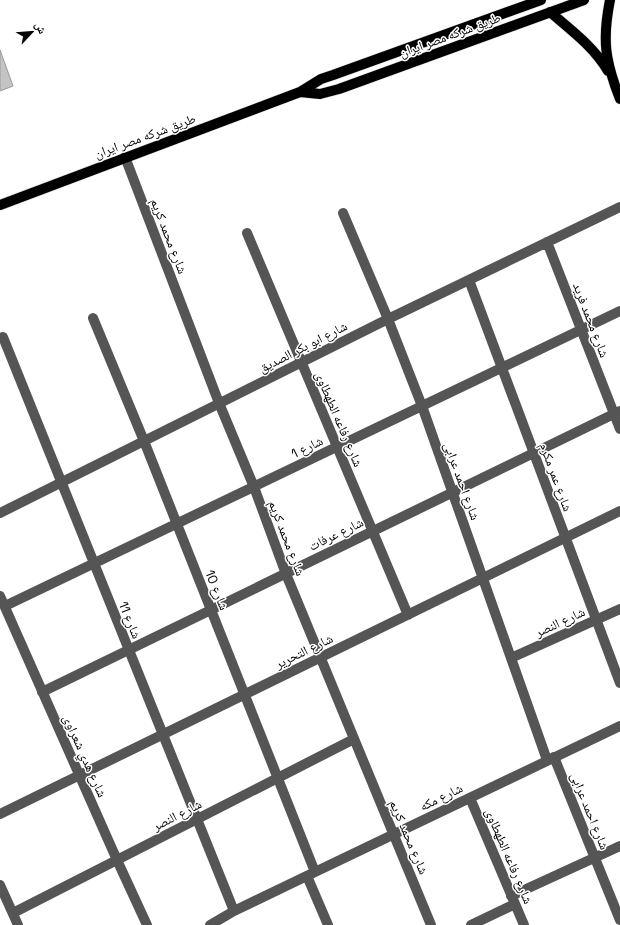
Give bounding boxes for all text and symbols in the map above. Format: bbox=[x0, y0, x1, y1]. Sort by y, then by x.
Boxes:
street label: طريق شركه مصر ايران bbox=[397, 9, 503, 61]
north arrow bbox=[12, 12, 52, 52]
text: ش bbox=[31, 19, 50, 37]
street label: طريق شركه مصر ايران bbox=[92, 110, 198, 162]
street label: شارع محمد كريم bbox=[146, 196, 191, 277]
street label: شارع محمد فريد bbox=[568, 280, 613, 360]
street label: شارع ابو بكر الصديق bbox=[256, 317, 351, 378]
street label: شارع رفاعه الطهطاوى bbox=[310, 369, 367, 470]
street label: شارع 1 bbox=[288, 432, 326, 463]
street label: شارع احمد عرابى bbox=[439, 440, 484, 523]
street label: شارع عمر مكرم bbox=[535, 440, 576, 514]
street label: شارع محمد كريم bbox=[264, 498, 309, 579]
street label: شارع عرفات bbox=[306, 514, 367, 555]
street label: شارع 10 bbox=[200, 567, 233, 613]
street label: شارع 11 bbox=[114, 599, 145, 642]
street label: شارع النصر bbox=[531, 603, 588, 642]
street label: شارع التحرير bbox=[271, 630, 336, 674]
street label: شارع هدي شعراوى bbox=[57, 712, 111, 801]
street label: شارع احمد عرابى bbox=[566, 770, 613, 852]
street label: شارع مكه bbox=[417, 779, 466, 816]
street label: شارع النصر bbox=[149, 795, 205, 836]
street label: شارع محمد كريم bbox=[385, 797, 432, 877]
street label: شارع رفاعه الطهطاوى bbox=[480, 806, 537, 907]

